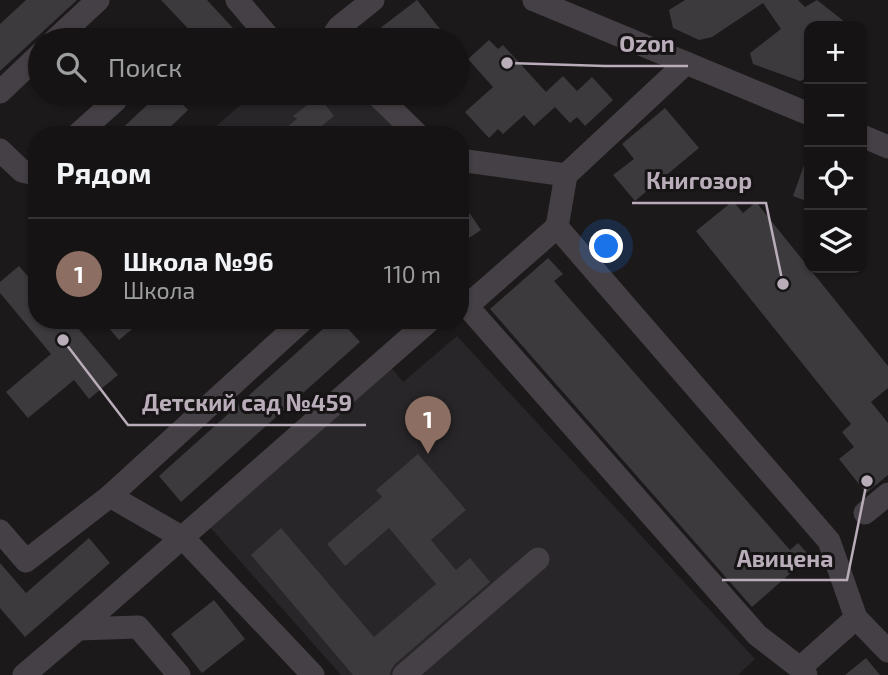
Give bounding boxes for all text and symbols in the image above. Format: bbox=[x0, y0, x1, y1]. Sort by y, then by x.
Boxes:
map controls bbox=[804, 21, 867, 273]
button: + bbox=[804, 21, 867, 84]
callout: Ozon bbox=[605, 22, 688, 66]
search box bbox=[28, 28, 469, 105]
text: Ozon bbox=[619, 29, 675, 57]
icon: search bbox=[52, 48, 90, 86]
text: Поиск bbox=[108, 51, 182, 82]
button: − bbox=[804, 84, 867, 147]
button: locate bbox=[804, 147, 867, 210]
text: Рядом bbox=[56, 154, 152, 190]
callout: Книгозор bbox=[632, 159, 766, 203]
text: Книгозор bbox=[646, 166, 752, 194]
button: layers bbox=[804, 210, 867, 273]
your location bbox=[589, 229, 623, 263]
text: Школа №96 bbox=[123, 245, 273, 276]
text: 1 bbox=[74, 260, 84, 288]
text: 110 m bbox=[384, 260, 441, 288]
text: Школа bbox=[123, 276, 195, 304]
callout: Детский сад №459 bbox=[128, 381, 366, 425]
text: Детский сад №459 bbox=[142, 388, 352, 416]
pin: 1 bbox=[405, 396, 451, 454]
callout: Авицена bbox=[722, 536, 847, 580]
text: Авицена bbox=[737, 544, 833, 572]

